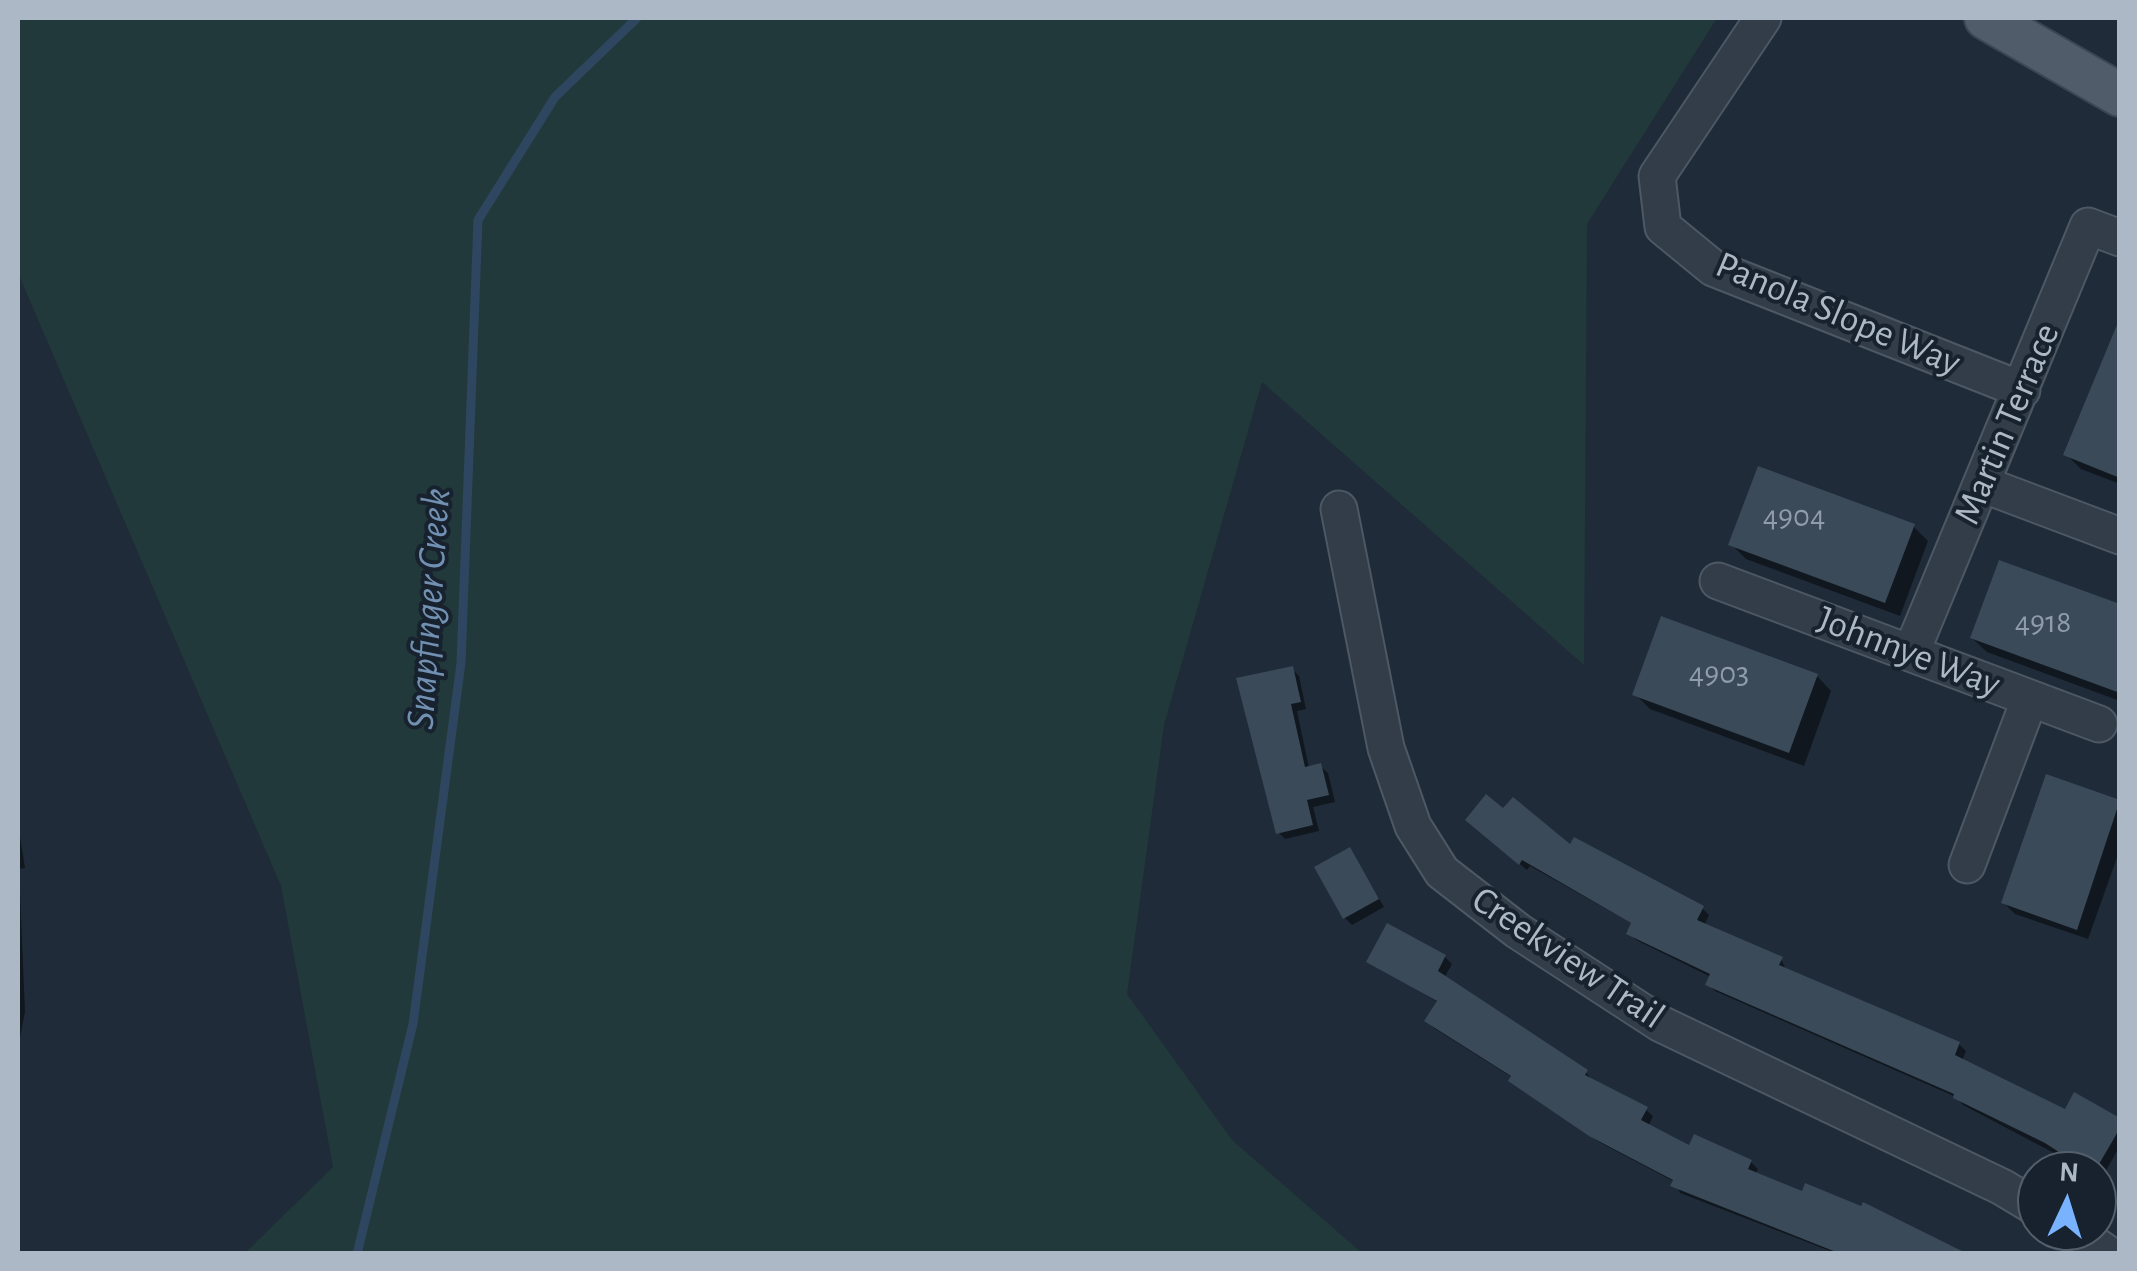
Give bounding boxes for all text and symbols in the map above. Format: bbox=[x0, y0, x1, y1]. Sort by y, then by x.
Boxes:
street label: Panola Slope Way bbox=[1709, 242, 1967, 386]
street label: Martin Terrace bbox=[1944, 317, 2070, 531]
water label: Snapfinger Creek bbox=[397, 487, 461, 731]
house number: 4904 bbox=[1763, 497, 1825, 535]
street label: Johnnye Way bbox=[1811, 596, 2007, 708]
house number: 4918 bbox=[2015, 603, 2071, 641]
house number: 4903 bbox=[1689, 654, 1749, 692]
street label: Creekview Trail bbox=[1463, 877, 1673, 1039]
north arrow bbox=[2017, 1151, 2117, 1251]
text: N bbox=[2058, 1158, 2080, 1188]

